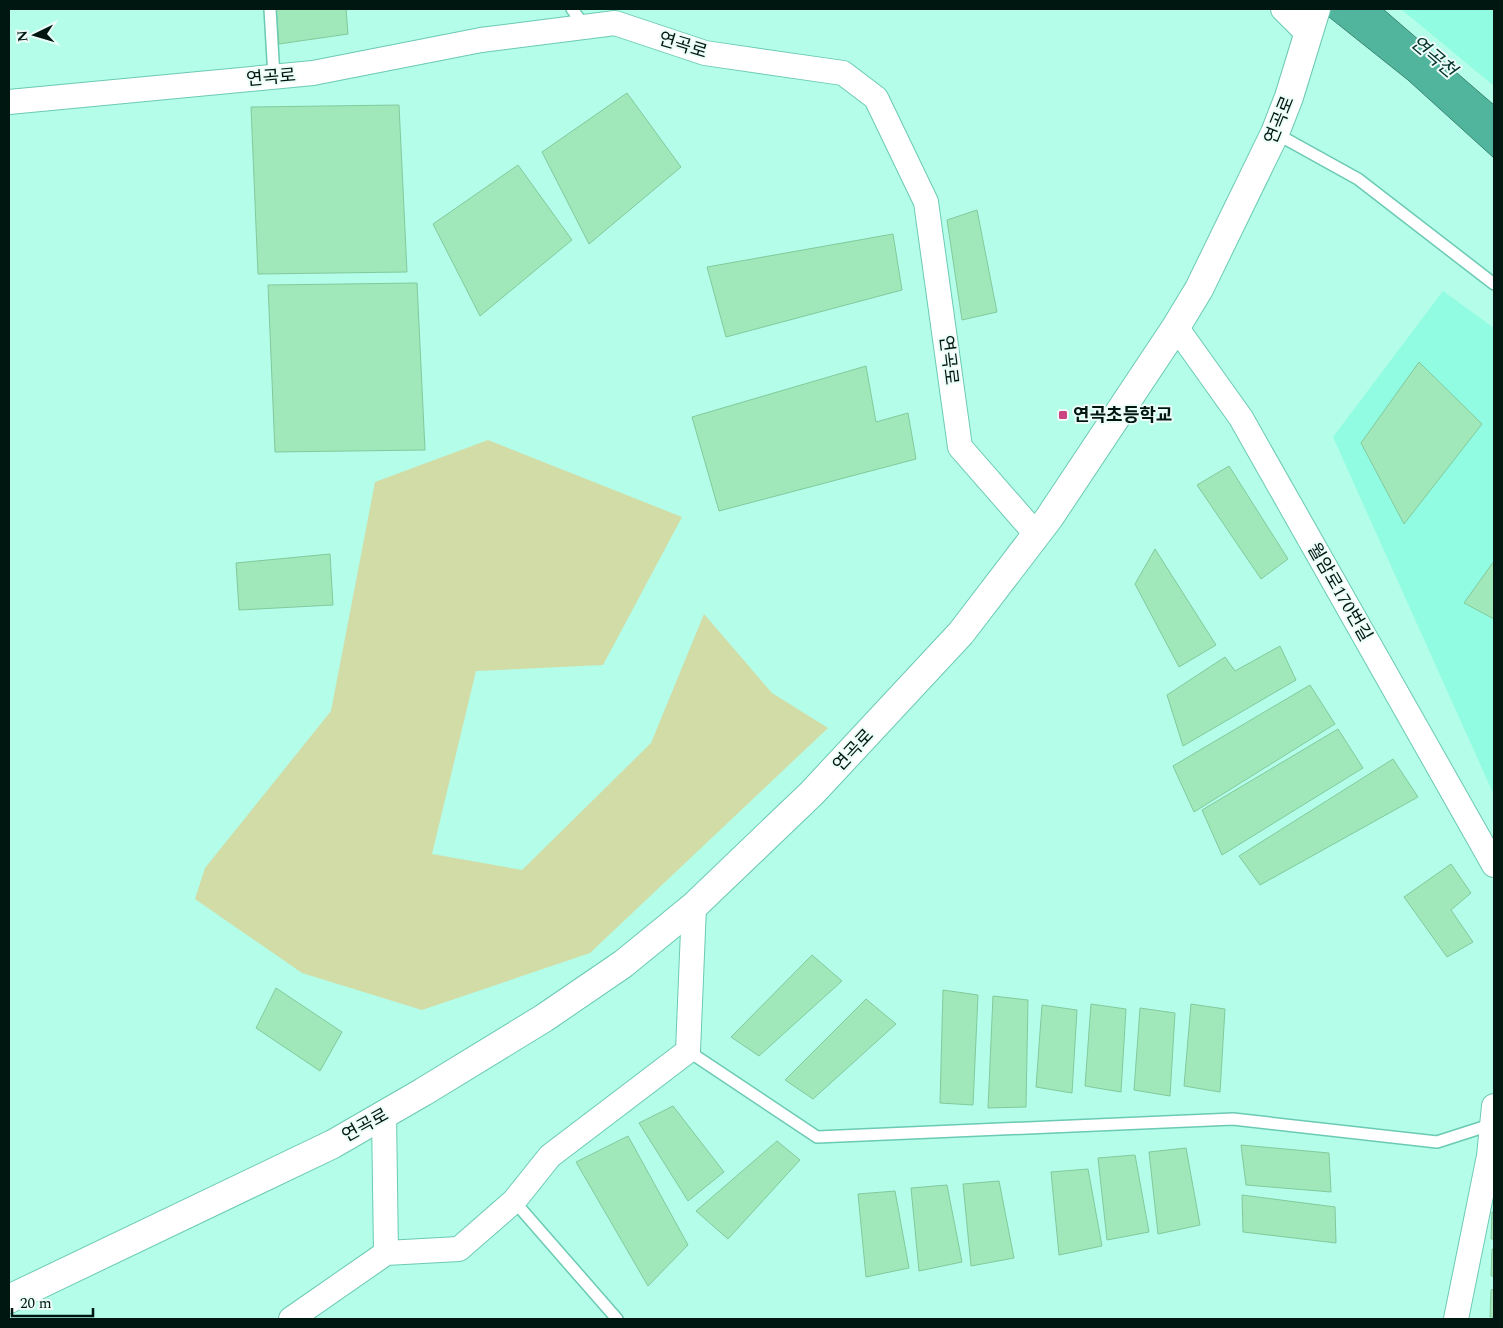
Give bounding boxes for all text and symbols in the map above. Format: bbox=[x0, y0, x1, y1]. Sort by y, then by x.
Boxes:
north arrow bbox=[10, 10, 60, 60]
street label: 연곡로 bbox=[655, 25, 711, 66]
text: N bbox=[12, 29, 34, 43]
water label: 연곡천 bbox=[1404, 29, 1464, 86]
street label: 연곡로 bbox=[245, 62, 297, 93]
street label: 연곡로 bbox=[1258, 92, 1301, 148]
street label: 연곡로 bbox=[932, 334, 965, 386]
place label: 연곡초등학교 bbox=[1073, 402, 1172, 429]
marker: 연곡초등학교 bbox=[1057, 409, 1069, 421]
street label: 월암로170번길 bbox=[1300, 538, 1379, 647]
street label: 연곡로 bbox=[827, 723, 880, 778]
street label: 연곡로 bbox=[337, 1102, 394, 1149]
scale bar bbox=[12, 1286, 94, 1318]
text: 20 m bbox=[20, 1292, 52, 1315]

